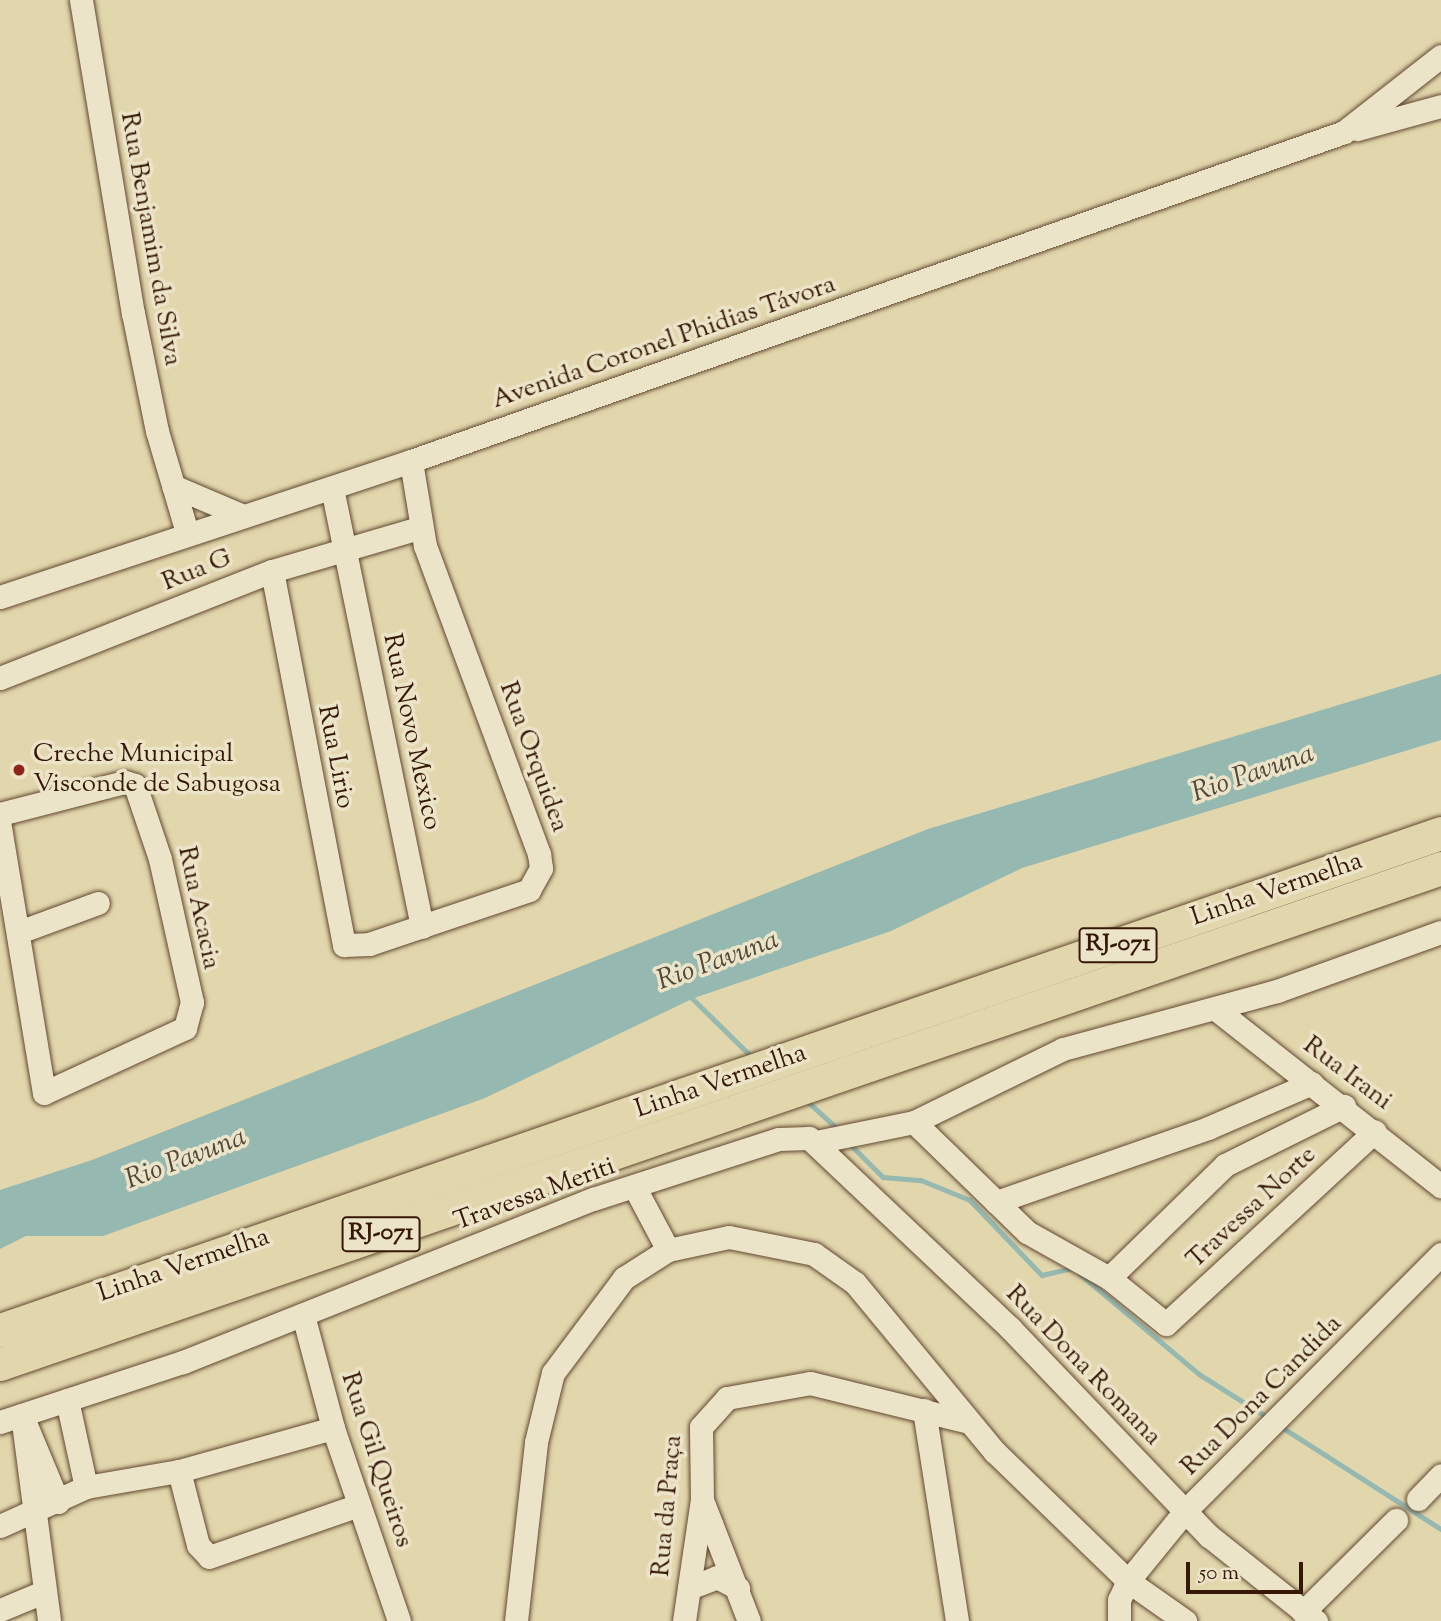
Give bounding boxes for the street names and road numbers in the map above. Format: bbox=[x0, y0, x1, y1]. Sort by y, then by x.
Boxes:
street label: Rua Benjamim da Silva bbox=[112, 110, 188, 368]
street label: Avenida Coronel Phidias Távora bbox=[488, 269, 840, 417]
street label: Rua G bbox=[158, 543, 236, 599]
street label: Rua Novo Mexico bbox=[375, 631, 447, 833]
street label: Rua Orquidea bbox=[491, 678, 575, 836]
street label: Rua Lirio bbox=[310, 703, 360, 811]
street label: Rua Acacia bbox=[170, 844, 226, 972]
street label: Linha Vermelha bbox=[1187, 846, 1367, 934]
road number: RJ-071 bbox=[1078, 925, 1158, 965]
street label: Rua Irani bbox=[1296, 1030, 1398, 1118]
street label: Linha Vermelha bbox=[631, 1038, 811, 1126]
street label: Travessa Norte bbox=[1181, 1140, 1323, 1276]
street label: Travessa Meriti bbox=[450, 1151, 620, 1239]
road number: RJ-071 bbox=[341, 1214, 421, 1254]
street label: Linha Vermelha bbox=[94, 1222, 274, 1310]
street label: Rua Dona Romana bbox=[998, 1279, 1168, 1453]
street label: Rua Dona Candida bbox=[1175, 1309, 1349, 1483]
street label: Rua Gil Queiros bbox=[333, 1369, 419, 1551]
street label: Rua da Praça bbox=[646, 1434, 690, 1578]

